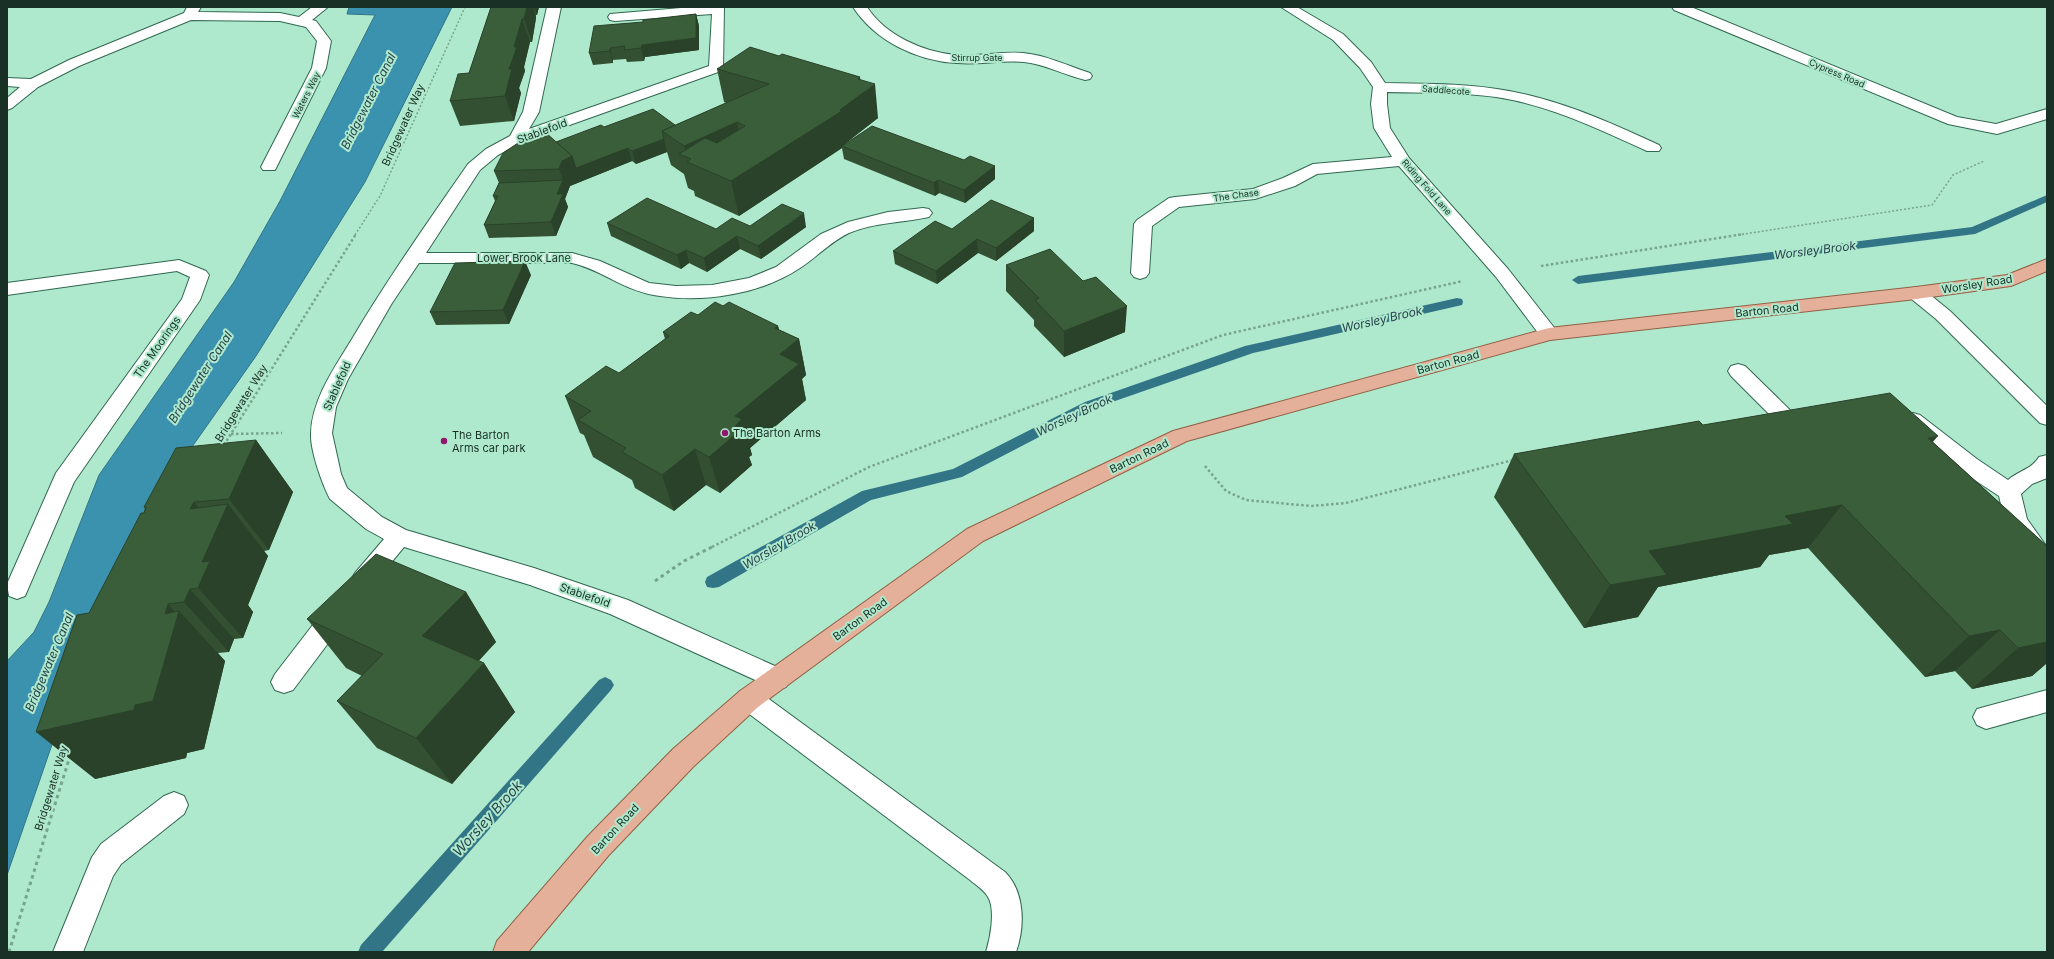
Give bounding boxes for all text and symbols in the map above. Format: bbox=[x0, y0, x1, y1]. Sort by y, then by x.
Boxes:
water label: Bridgewater Canal bbox=[337, 50, 399, 152]
street label: Stirrup Gate bbox=[951, 52, 1003, 63]
street label: Cypress Road bbox=[1808, 56, 1866, 90]
street label: Waters Way bbox=[290, 70, 322, 120]
street label: Bridgewater Way bbox=[379, 82, 427, 168]
street label: Saddlecote bbox=[1422, 83, 1470, 97]
street label: Stablefold bbox=[515, 115, 569, 147]
street label: Riding Fold Lane bbox=[1400, 157, 1454, 217]
street label: The Chase bbox=[1213, 186, 1259, 204]
water label: Worsley Brook bbox=[1773, 238, 1857, 262]
street label: Lower Brook Lane bbox=[477, 251, 571, 265]
street label: Worsley Road bbox=[1941, 271, 2013, 297]
street label: Barton Road bbox=[1734, 300, 1800, 320]
water label: Worsley Brook bbox=[1340, 302, 1424, 336]
street label: The Moorings bbox=[131, 313, 184, 381]
water label: Bridgewater Canal bbox=[165, 328, 235, 426]
street label: Barton Road bbox=[1415, 347, 1481, 377]
street label: Stablefold bbox=[320, 359, 354, 413]
street label: Bridgewater Way bbox=[212, 362, 270, 444]
water label: Worsley Brook bbox=[1034, 391, 1115, 439]
place label: The Barton Arms bbox=[733, 426, 821, 440]
place label: The Barton Arms car park bbox=[452, 428, 526, 455]
marker: The Barton Arms bbox=[720, 428, 730, 438]
marker: The Barton Arms car park bbox=[439, 436, 449, 446]
street label: Barton Road bbox=[1107, 436, 1171, 476]
water label: Worsley Brook bbox=[740, 518, 819, 572]
street label: Stablefold bbox=[558, 580, 612, 610]
street label: Barton Road bbox=[830, 595, 890, 643]
water label: Bridgewater Canal bbox=[21, 610, 77, 714]
street label: Bridgewater Way bbox=[31, 744, 71, 832]
water label: Worsley Brook bbox=[449, 776, 526, 859]
street label: Barton Road bbox=[588, 801, 642, 857]

